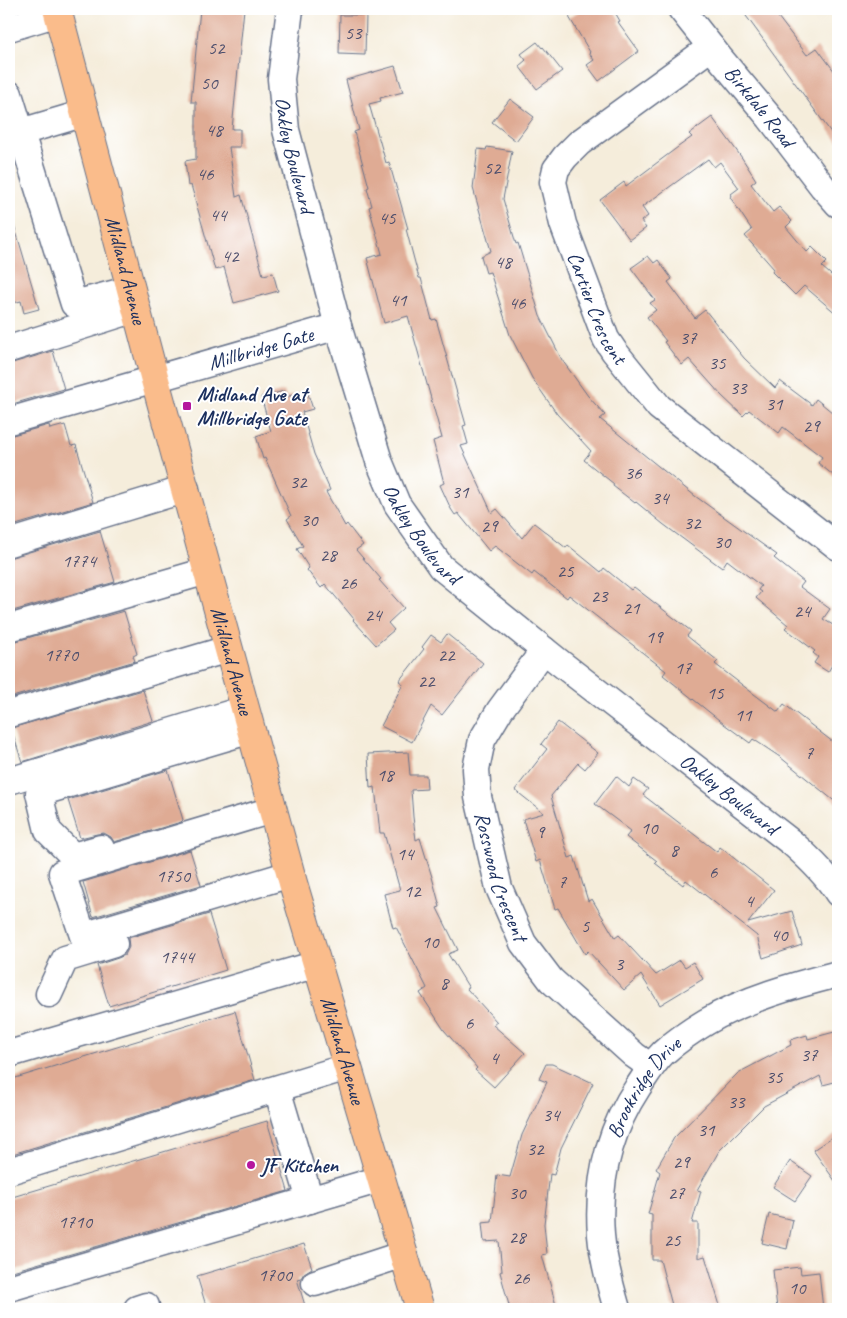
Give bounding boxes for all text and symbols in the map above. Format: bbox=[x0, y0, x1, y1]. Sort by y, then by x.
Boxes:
house number: 53 bbox=[344, 21, 363, 45]
house number: 52 bbox=[207, 36, 226, 60]
street label: Birkdale Road bbox=[719, 60, 803, 155]
house number: 50 bbox=[200, 71, 219, 95]
street label: Oakley Boulevard bbox=[270, 96, 321, 219]
house number: 48 bbox=[205, 118, 225, 142]
house number: 52 bbox=[483, 156, 502, 180]
house number: 46 bbox=[196, 162, 215, 186]
house number: 44 bbox=[209, 203, 229, 227]
house number: 45 bbox=[378, 206, 397, 230]
street label: Midland Avenue bbox=[99, 213, 153, 328]
house number: 42 bbox=[221, 244, 240, 268]
street label: Cartier Crescent bbox=[562, 248, 634, 371]
house number: 48 bbox=[494, 250, 514, 274]
house number: 41 bbox=[389, 288, 408, 312]
house number: 46 bbox=[508, 291, 527, 315]
street label: Millbridge Gate bbox=[205, 321, 317, 376]
house number: 37 bbox=[679, 326, 698, 350]
house number: 35 bbox=[708, 351, 727, 375]
house number: 33 bbox=[729, 376, 748, 400]
place label: Midland Ave at Millbridge Gate bbox=[197, 381, 310, 431]
house number: 31 bbox=[765, 392, 784, 416]
marker: Midland Ave at Millbridge Gate bbox=[181, 400, 193, 412]
house number: 29 bbox=[802, 414, 821, 438]
house number: 36 bbox=[624, 461, 643, 485]
house number: 32 bbox=[289, 470, 308, 494]
street label: Oakley Boulevard bbox=[377, 480, 468, 593]
house number: 31 bbox=[451, 480, 470, 504]
house number: 34 bbox=[651, 486, 671, 510]
house number: 30 bbox=[300, 508, 319, 532]
house number: 32 bbox=[683, 511, 702, 535]
house number: 29 bbox=[480, 514, 499, 538]
house number: 30 bbox=[713, 530, 732, 554]
house number: 28 bbox=[319, 543, 339, 567]
house number: 1774 bbox=[62, 549, 99, 573]
house number: 25 bbox=[556, 559, 575, 583]
house number: 26 bbox=[339, 571, 358, 595]
house number: 23 bbox=[590, 584, 609, 608]
house number: 21 bbox=[622, 596, 641, 620]
house number: 24 bbox=[793, 599, 813, 623]
house number: 24 bbox=[364, 603, 384, 627]
street label: Midland Avenue bbox=[205, 604, 260, 719]
house number: 19 bbox=[645, 625, 664, 649]
house number: 1770 bbox=[44, 643, 80, 667]
house number: 22 bbox=[437, 643, 456, 667]
house number: 17 bbox=[674, 656, 693, 680]
house number: 22 bbox=[417, 669, 436, 693]
house number: 15 bbox=[706, 681, 725, 705]
house number: 11 bbox=[734, 703, 753, 727]
house number: 7 bbox=[805, 741, 815, 765]
street label: Oakley Boulevard bbox=[674, 748, 787, 843]
house number: 18 bbox=[376, 763, 396, 787]
street label: Rosswood Crescent bbox=[469, 810, 535, 948]
house number: 10 bbox=[640, 816, 659, 840]
house number: 9 bbox=[536, 820, 546, 844]
house number: 8 bbox=[670, 838, 681, 862]
house number: 14 bbox=[396, 842, 416, 866]
house number: 6 bbox=[709, 860, 719, 884]
house number: 1750 bbox=[156, 864, 192, 888]
house number: 7 bbox=[558, 870, 568, 894]
house number: 12 bbox=[403, 879, 422, 903]
house number: 4 bbox=[745, 889, 756, 913]
house number: 5 bbox=[581, 914, 591, 938]
house number: 40 bbox=[770, 923, 789, 947]
house number: 10 bbox=[421, 930, 440, 954]
house number: 1744 bbox=[160, 945, 197, 969]
house number: 3 bbox=[615, 952, 625, 976]
house number: 8 bbox=[440, 971, 451, 995]
street label: Midland Avenue bbox=[315, 994, 372, 1108]
house number: 6 bbox=[465, 1011, 475, 1035]
street label: Brookridge Drive bbox=[601, 1030, 687, 1142]
house number: 37 bbox=[800, 1043, 819, 1067]
house number: 4 bbox=[490, 1046, 501, 1070]
house number: 35 bbox=[765, 1065, 784, 1089]
house number: 33 bbox=[727, 1090, 746, 1114]
house number: 34 bbox=[542, 1103, 562, 1127]
house number: 31 bbox=[697, 1118, 716, 1142]
house number: 32 bbox=[526, 1137, 545, 1161]
house number: 29 bbox=[672, 1150, 691, 1174]
place label: JF Kitchen bbox=[259, 1152, 340, 1178]
marker: JF Kitchen bbox=[245, 1159, 257, 1171]
house number: 30 bbox=[508, 1181, 527, 1205]
house number: 27 bbox=[667, 1181, 686, 1205]
house number: 1710 bbox=[58, 1210, 94, 1234]
house number: 28 bbox=[508, 1225, 528, 1249]
house number: 25 bbox=[663, 1228, 682, 1252]
house number: 1700 bbox=[258, 1263, 294, 1287]
house number: 26 bbox=[512, 1266, 531, 1290]
house number: 10 bbox=[788, 1276, 807, 1300]

